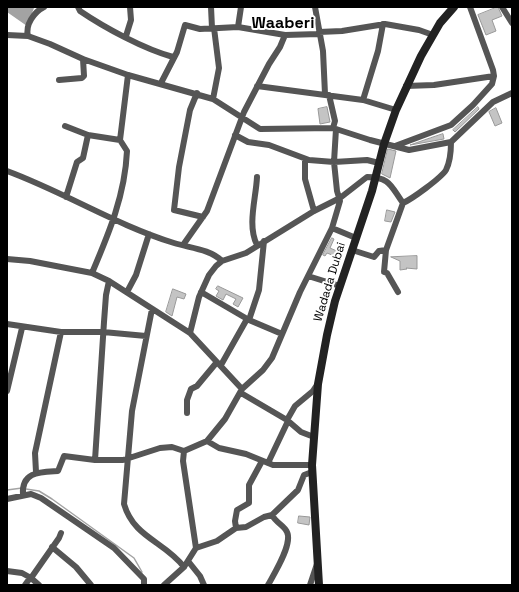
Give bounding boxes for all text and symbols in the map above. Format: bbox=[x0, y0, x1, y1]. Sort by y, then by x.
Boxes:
district label: Waaberi bbox=[252, 14, 314, 34]
street label: Wadada Dubai bbox=[311, 241, 349, 323]

